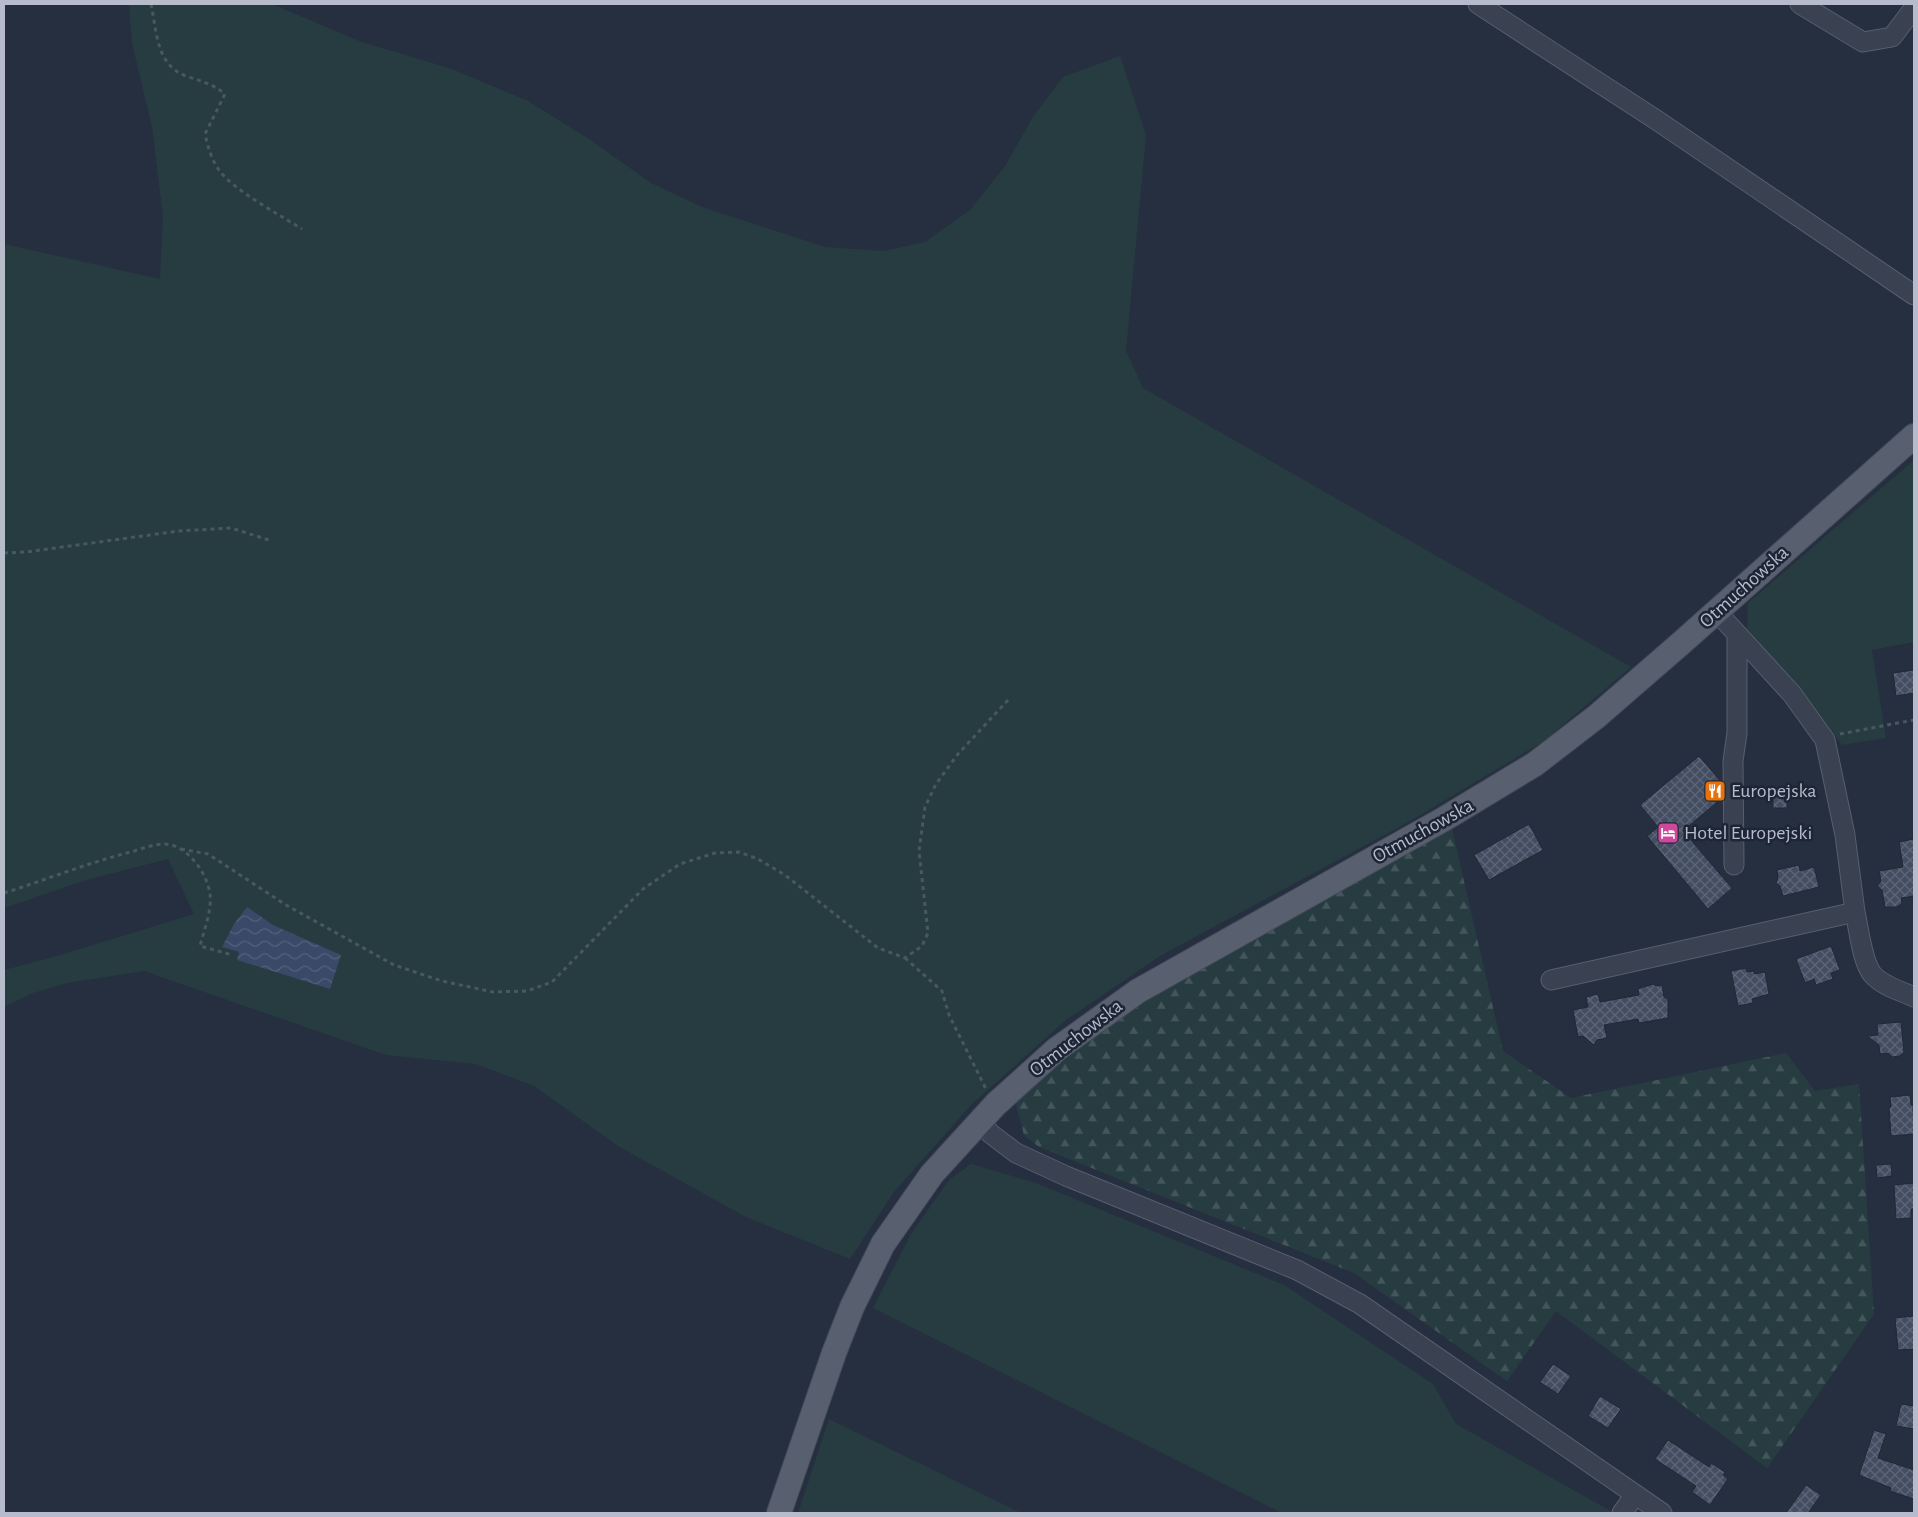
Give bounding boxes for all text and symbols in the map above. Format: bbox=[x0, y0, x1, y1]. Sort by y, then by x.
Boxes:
street label: Otmuchowska bbox=[1696, 542, 1792, 632]
restaurant icon: Europejska bbox=[1703, 779, 1727, 803]
place label: Europejska bbox=[1731, 781, 1817, 801]
street label: Otmuchowska bbox=[1369, 795, 1477, 867]
hotel icon: Hotel Europejski bbox=[1656, 821, 1680, 845]
place label: Hotel Europejski bbox=[1684, 823, 1812, 843]
street label: Otmuchowska bbox=[1026, 996, 1126, 1080]

